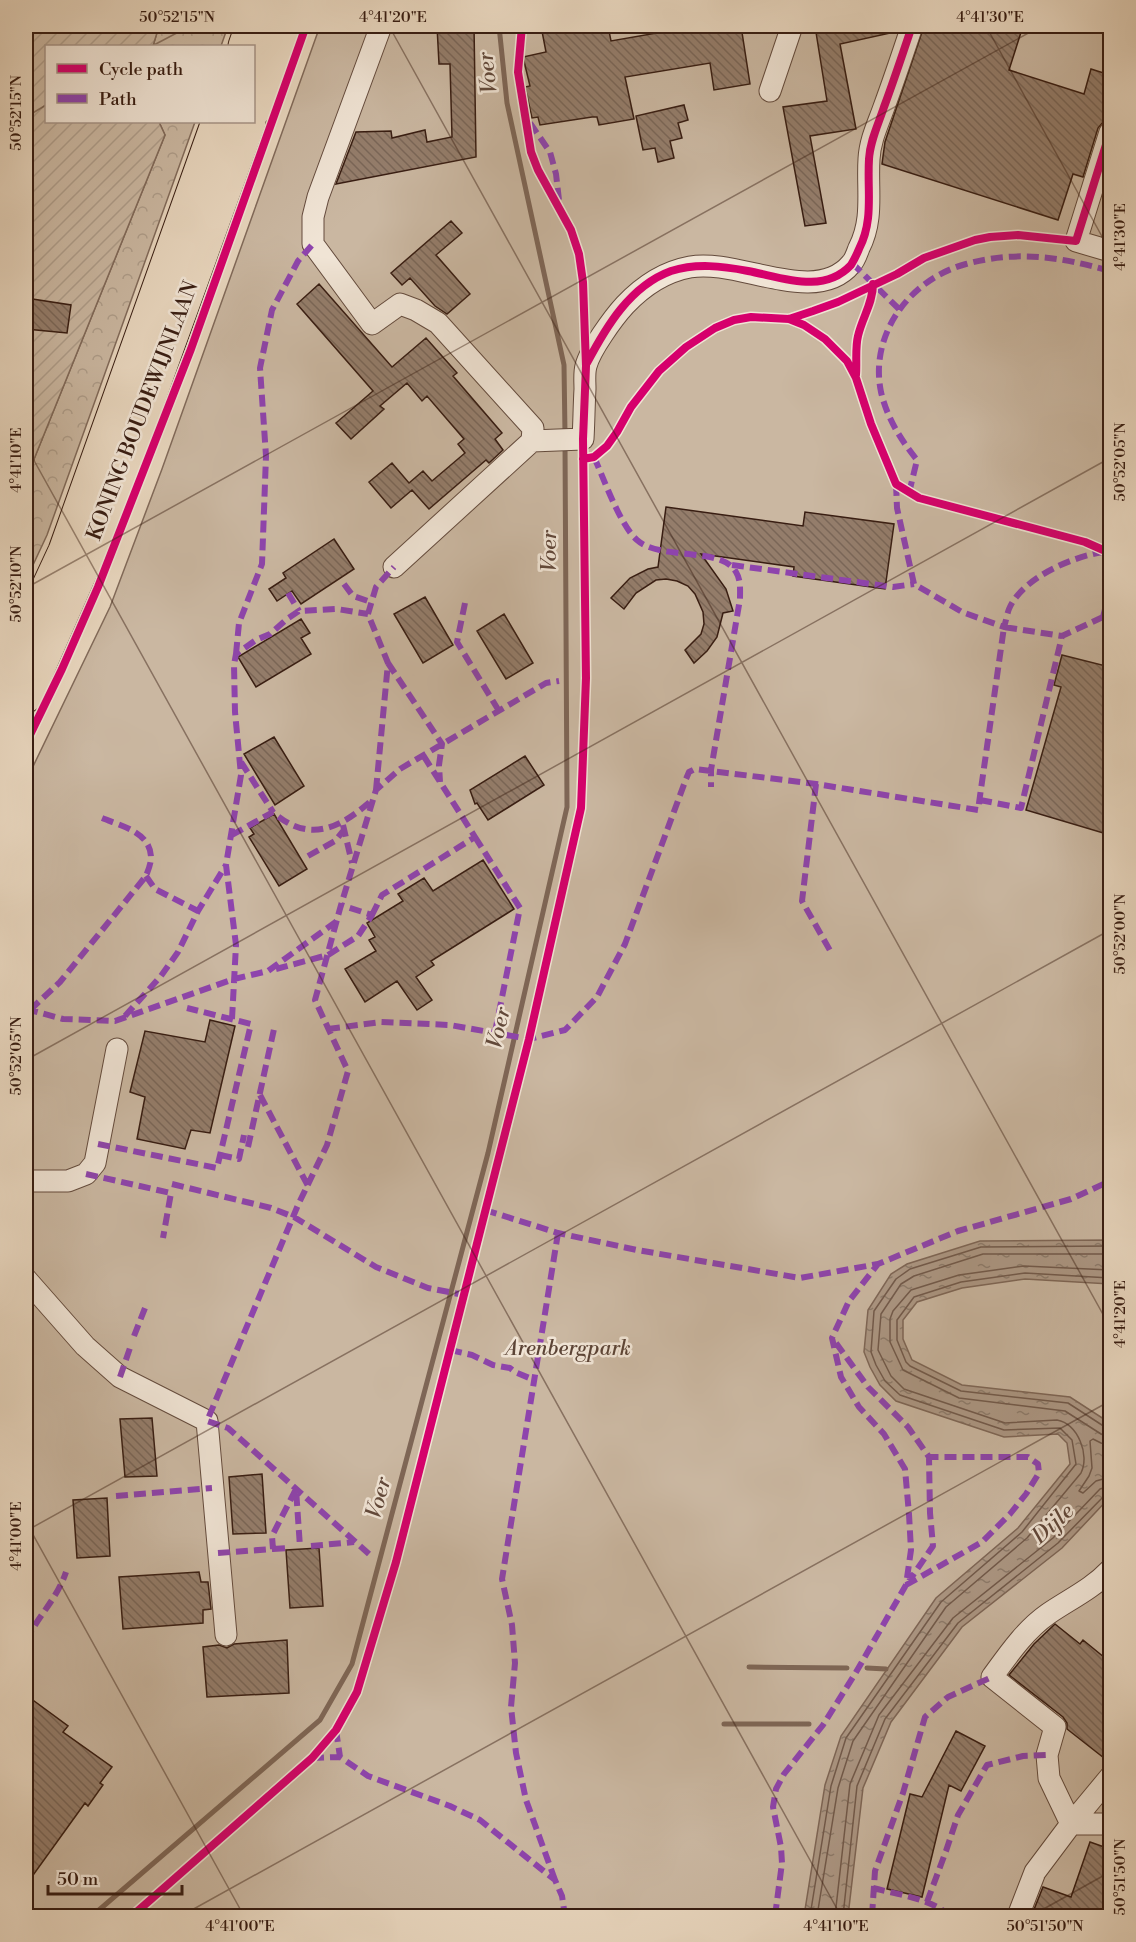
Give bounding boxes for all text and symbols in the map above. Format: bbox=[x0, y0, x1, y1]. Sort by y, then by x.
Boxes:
text: 50°52'15"N bbox=[139, 8, 215, 27]
text: 4°41'20"E bbox=[359, 8, 427, 27]
text: 4°41'30"E bbox=[956, 8, 1024, 27]
legend bbox=[45, 45, 255, 123]
water label: Voer bbox=[472, 50, 504, 95]
text: Cycle path bbox=[99, 58, 183, 81]
text: 50°52'15"N bbox=[7, 75, 26, 151]
text: Path bbox=[99, 88, 137, 111]
text: 4°41'30"E bbox=[1111, 203, 1130, 271]
street label: KONING BOUDEWIJNLAAN bbox=[81, 277, 205, 544]
text: 50°52'05"N bbox=[1111, 422, 1130, 502]
text: 4°41'10"E bbox=[7, 427, 26, 493]
water label: Voer bbox=[536, 529, 563, 572]
text: 50°52'10"N bbox=[7, 546, 26, 622]
text: 50°52'00"N bbox=[1111, 894, 1130, 974]
water label: Voer bbox=[481, 1004, 517, 1051]
text: 50°52'05"N bbox=[7, 1016, 26, 1096]
text: 4°41'20"E bbox=[1111, 1280, 1130, 1348]
park label: Arenbergpark bbox=[503, 1336, 631, 1362]
water label: Voer bbox=[361, 1474, 398, 1522]
water label: Dijle bbox=[1026, 1498, 1080, 1551]
text: 4°41'00"E bbox=[7, 1501, 26, 1571]
text: 50°51'50"N bbox=[1111, 1838, 1130, 1916]
scale bar bbox=[48, 1858, 182, 1896]
text: 50 m bbox=[57, 1868, 99, 1891]
text: 4°41'00"E bbox=[205, 1917, 275, 1936]
text: 4°41'10"E bbox=[803, 1917, 869, 1936]
text: 50°51'50"N bbox=[1006, 1917, 1084, 1936]

